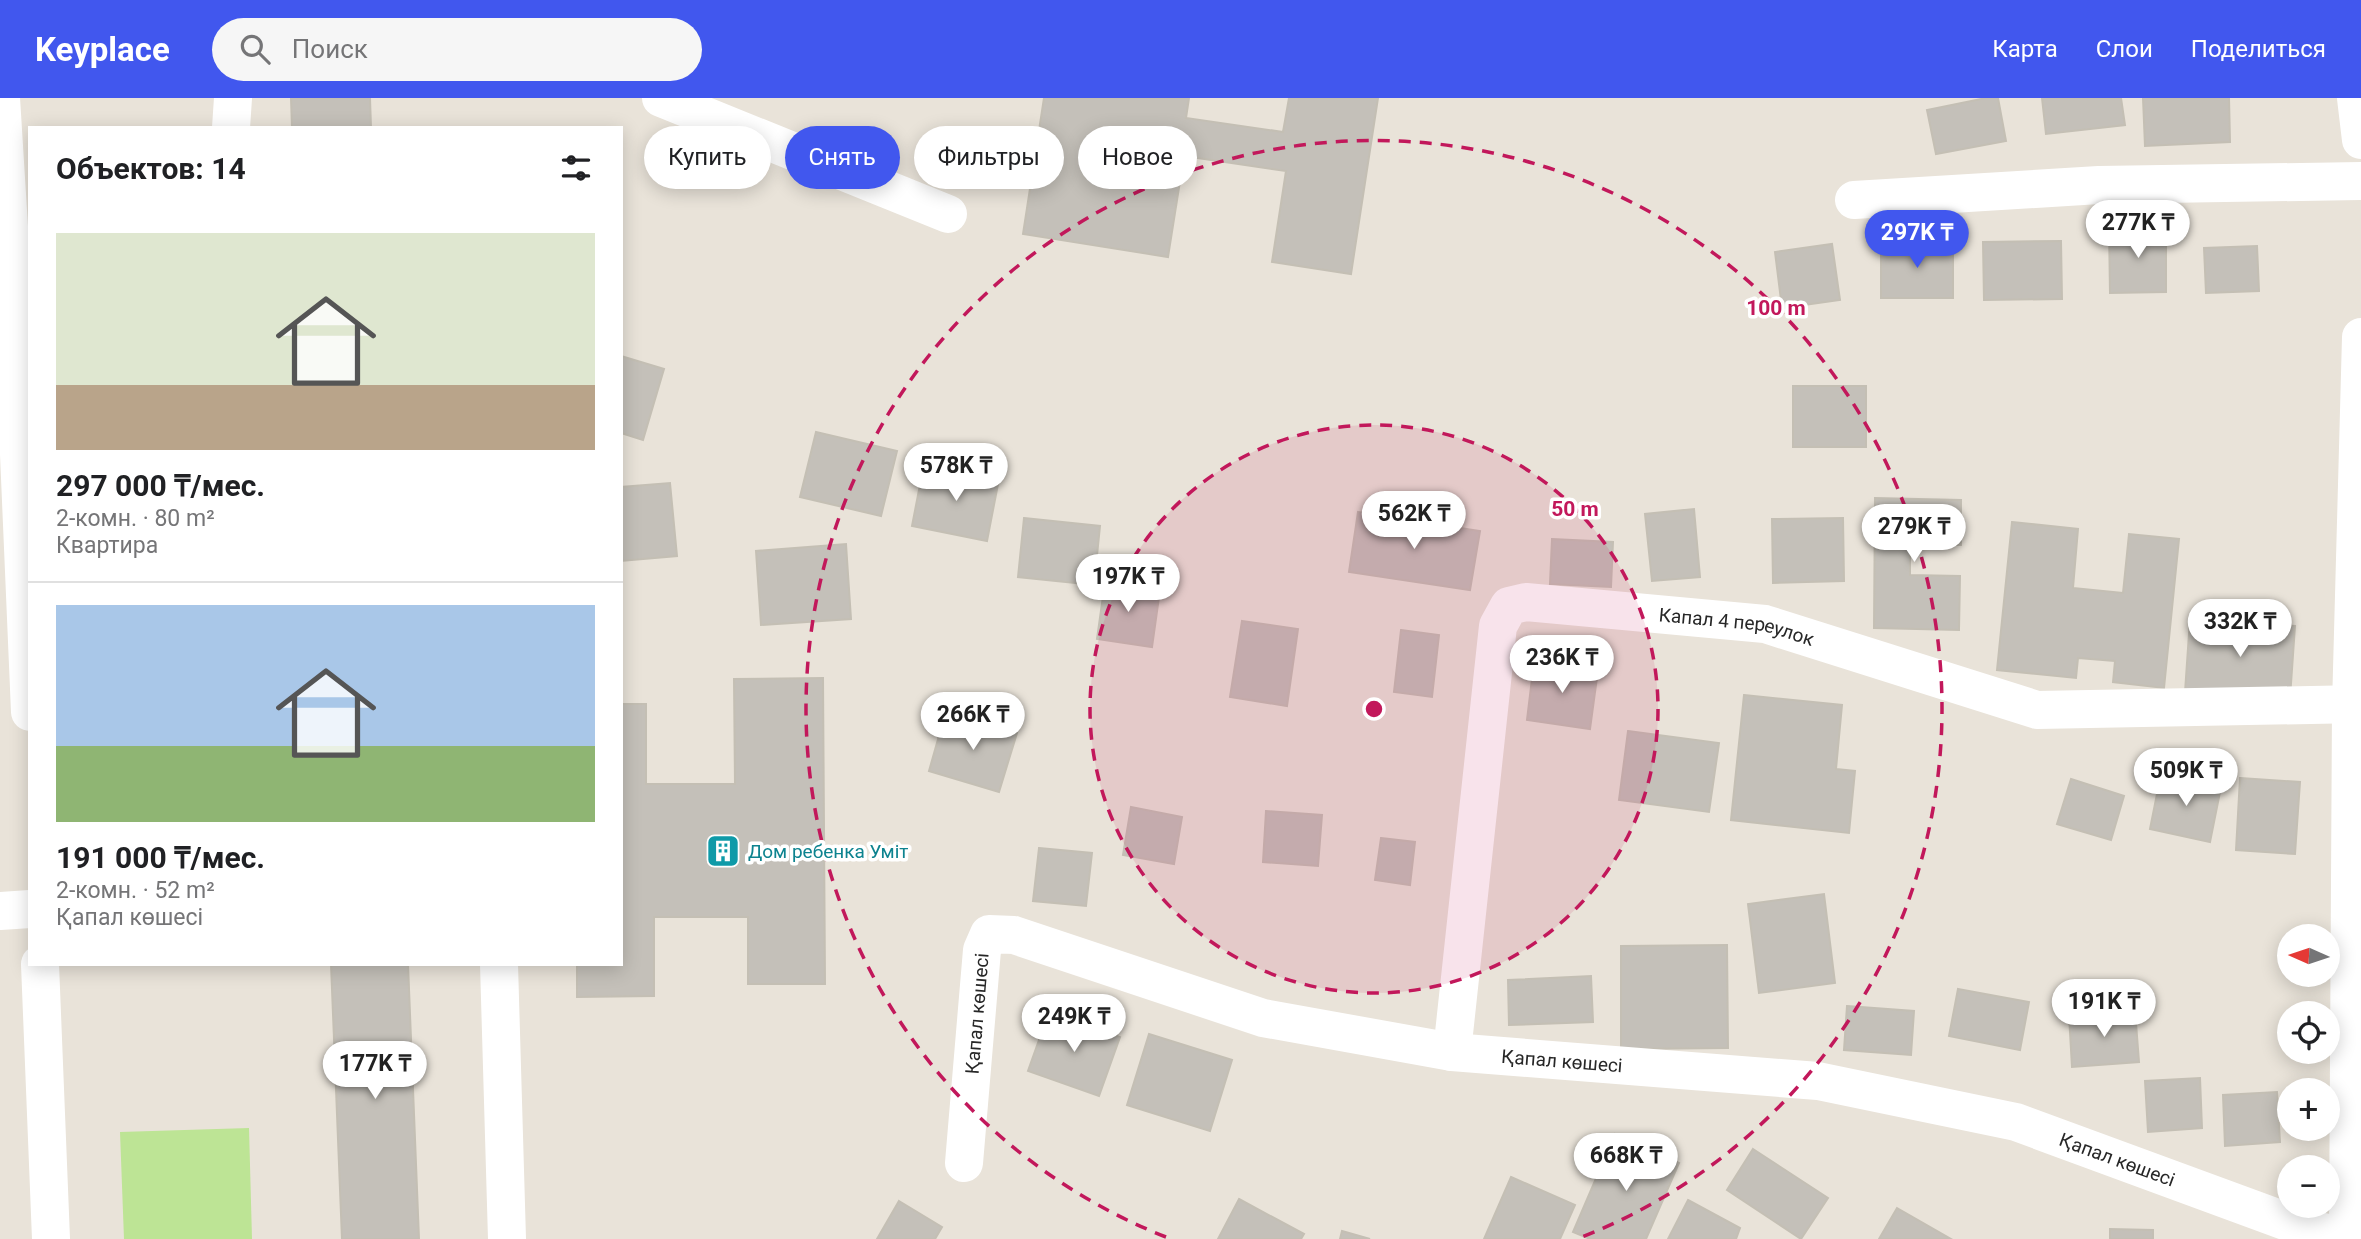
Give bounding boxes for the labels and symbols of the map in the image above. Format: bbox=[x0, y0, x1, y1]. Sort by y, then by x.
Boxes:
pin: 277K ₸ bbox=[2081, 200, 2195, 260]
pin: 297K ₸ bbox=[1860, 211, 1974, 270]
text: 100 m bbox=[1746, 296, 1806, 320]
pin: 578K ₸ bbox=[899, 444, 1013, 503]
pin: 562K ₸ bbox=[1357, 491, 1471, 551]
text: 50 m bbox=[1551, 497, 1599, 521]
pin: 279K ₸ bbox=[1857, 504, 1971, 564]
pin: 197K ₸ bbox=[1071, 554, 1185, 614]
pin: 332K ₸ bbox=[2183, 600, 2297, 659]
street label: Капал 4 переулок bbox=[1658, 603, 1818, 651]
pin: 236K ₸ bbox=[1505, 636, 1619, 695]
pin: 266K ₸ bbox=[916, 692, 1030, 752]
centre of rings bbox=[1362, 697, 1386, 721]
pin: 509K ₸ bbox=[2129, 748, 2243, 808]
building icon: Дом ребенка Умiт bbox=[704, 832, 742, 870]
place label: Дом ребенка Умiт bbox=[748, 840, 908, 863]
north arrow bbox=[2277, 924, 2340, 987]
street label: Қапал көшесі bbox=[960, 952, 993, 1075]
pin: 191K ₸ bbox=[2047, 979, 2161, 1039]
pin: 249K ₸ bbox=[1017, 995, 1131, 1054]
pin: 177K ₸ bbox=[318, 1042, 432, 1101]
street label: Қапал көшесі bbox=[1500, 1044, 1623, 1077]
street label: Қапал көшесі bbox=[2056, 1127, 2178, 1191]
pin: 668K ₸ bbox=[1569, 1134, 1683, 1193]

